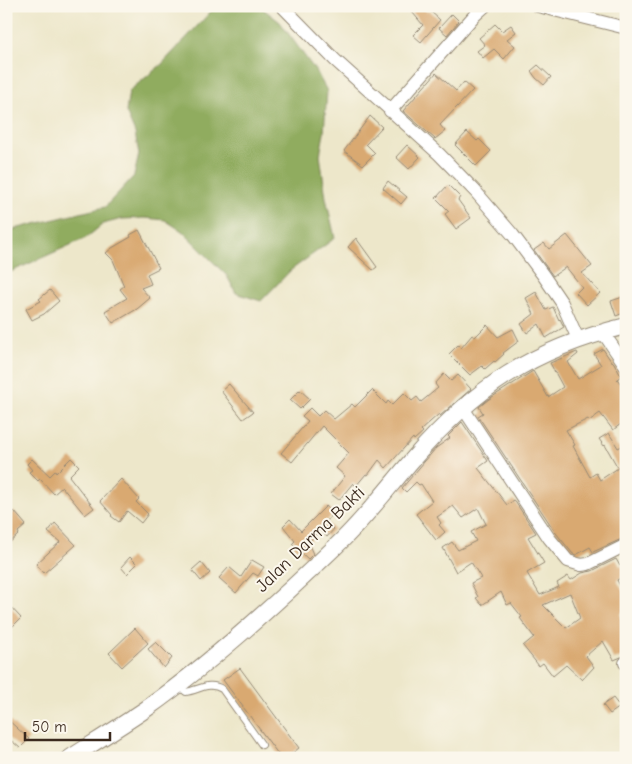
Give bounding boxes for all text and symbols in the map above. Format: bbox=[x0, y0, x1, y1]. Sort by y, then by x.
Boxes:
street label: Jalan Darma Bakti bbox=[252, 482, 369, 597]
scale bar bbox=[25, 709, 110, 741]
text: 50 m bbox=[32, 718, 67, 736]

